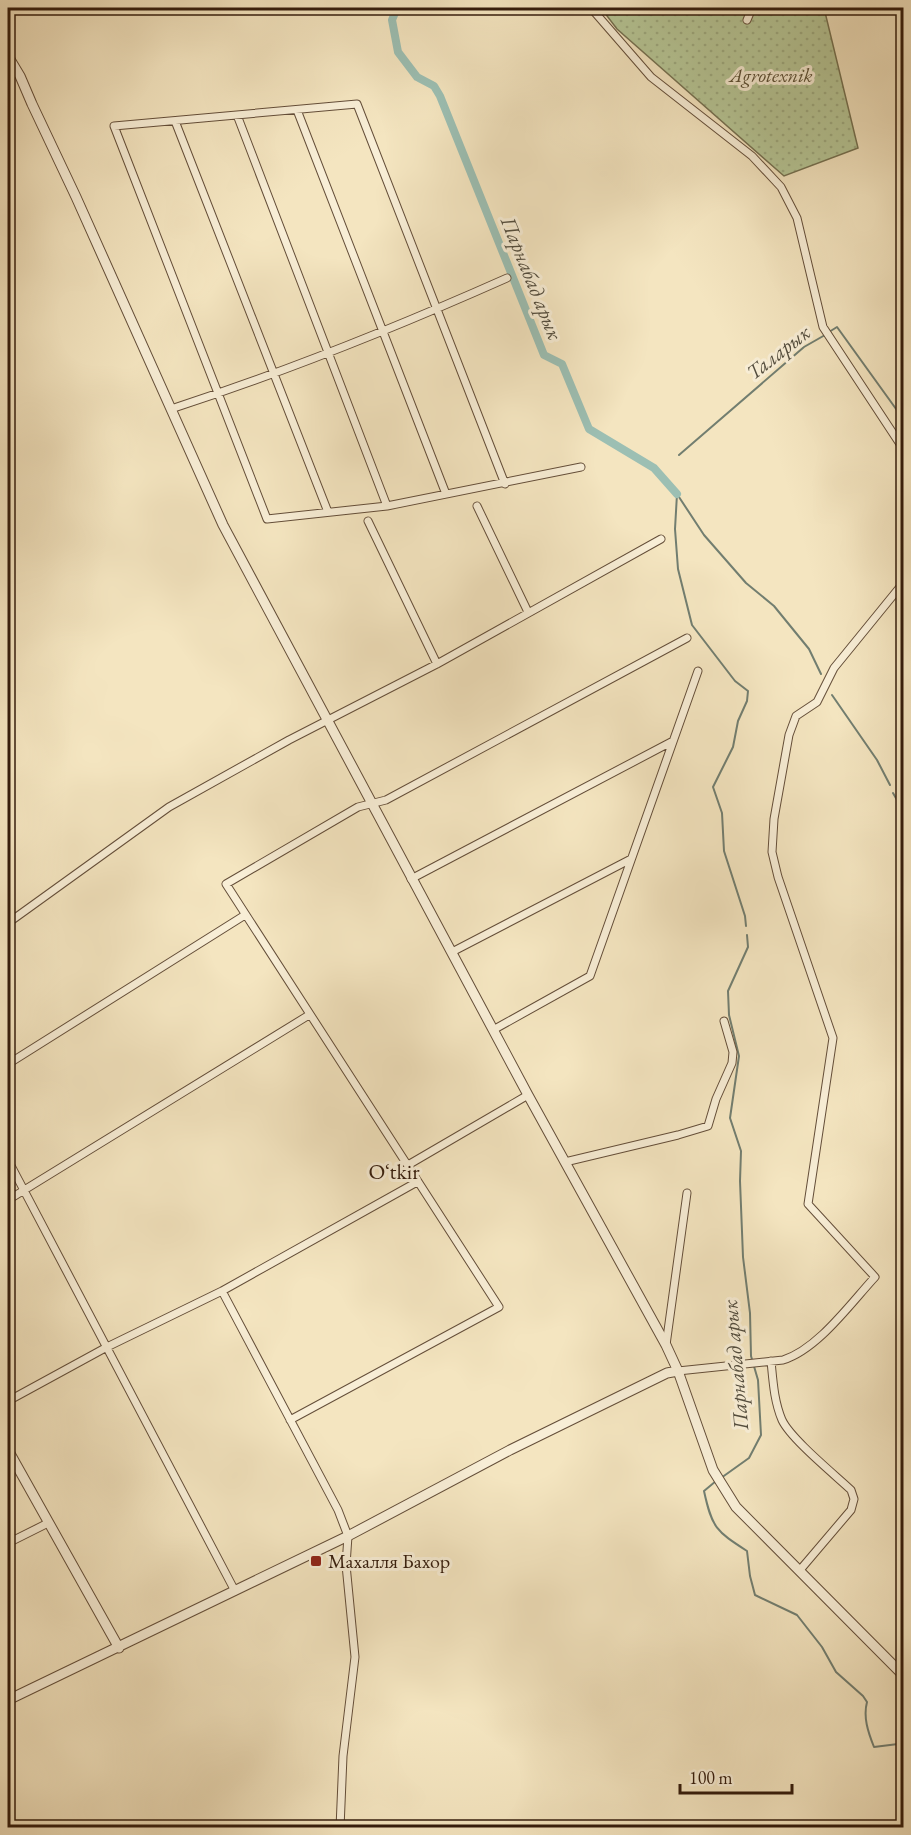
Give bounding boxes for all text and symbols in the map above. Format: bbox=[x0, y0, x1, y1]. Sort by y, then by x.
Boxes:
park label: Agrotexnik bbox=[727, 62, 813, 88]
water label: Парнабад арык bbox=[495, 211, 569, 345]
water label: Таларык bbox=[740, 318, 816, 385]
district label: Oʻtkir bbox=[368, 1157, 420, 1186]
water label: Парнабад арык bbox=[716, 1298, 754, 1432]
place label: Махалля Бахор bbox=[328, 1548, 450, 1574]
marker: Махалля Бахор bbox=[309, 1554, 323, 1568]
scale bar bbox=[680, 1757, 792, 1795]
text: 100 m bbox=[689, 1766, 733, 1789]

